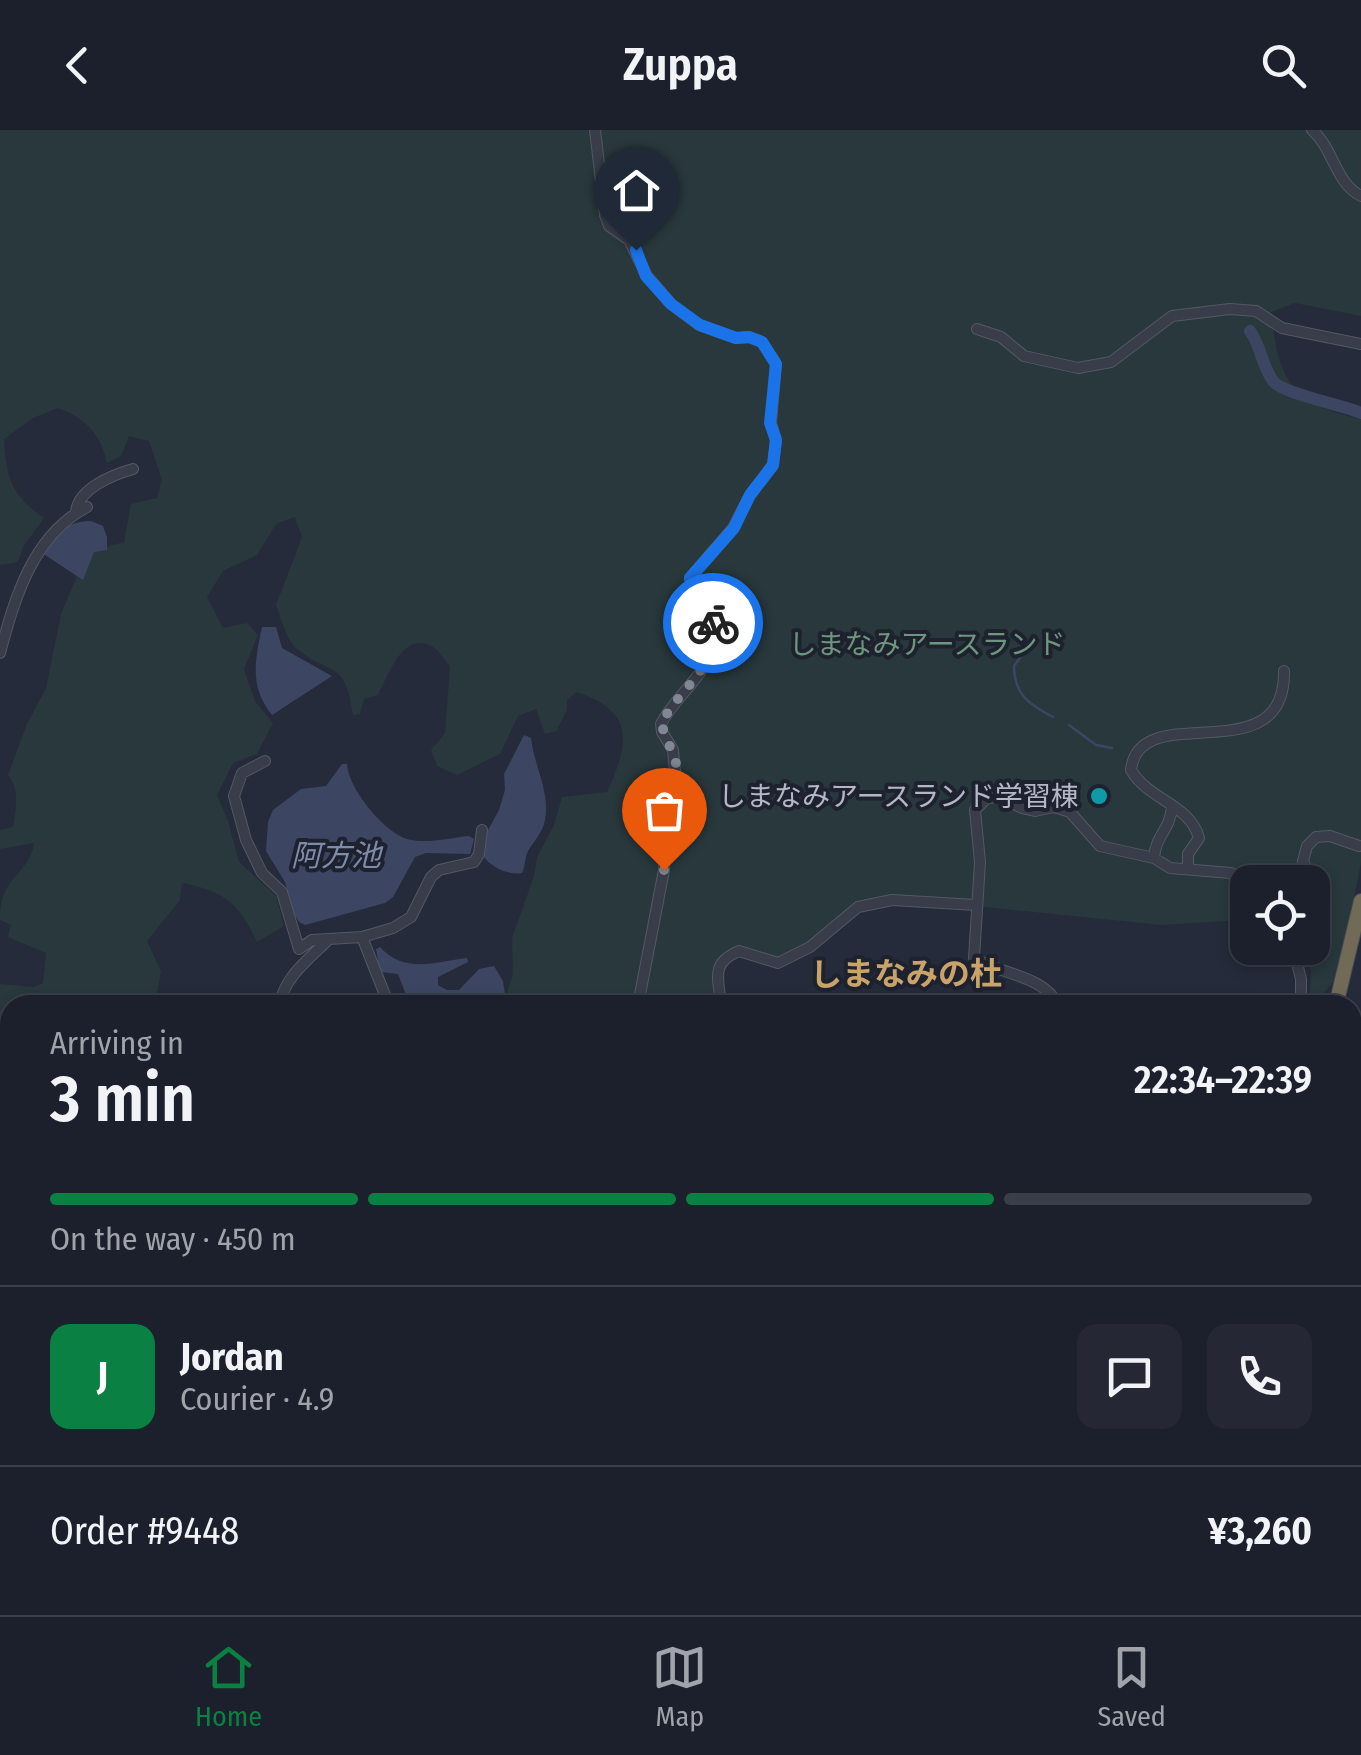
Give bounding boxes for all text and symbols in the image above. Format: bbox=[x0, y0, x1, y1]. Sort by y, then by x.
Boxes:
icon: back bbox=[50, 38, 105, 93]
text: Zuppa bbox=[623, 38, 738, 92]
icon: search bbox=[1256, 38, 1311, 93]
pin bbox=[594, 148, 679, 251]
icon: home bbox=[609, 163, 664, 218]
courier bbox=[663, 573, 763, 673]
icon: bike bbox=[686, 596, 741, 651]
park label: しまなみアースランド bbox=[789, 628, 1065, 661]
pin bbox=[622, 768, 707, 871]
place label: しまなみアースランド学習棟 bbox=[718, 780, 1079, 813]
icon: bag bbox=[637, 783, 692, 838]
marker: しまなみアースランド学習棟 bbox=[1088, 785, 1110, 807]
water label: 阿方池 bbox=[291, 838, 384, 874]
map controls bbox=[1230, 865, 1330, 965]
button: locate bbox=[1230, 865, 1330, 965]
district label: しまなみの杜 bbox=[810, 955, 1002, 993]
text: Arriving in bbox=[50, 1024, 184, 1062]
text: 22:34–22:39 bbox=[1134, 1057, 1312, 1103]
text: 3 min bbox=[50, 1060, 195, 1138]
text: On the way · 450 m bbox=[50, 1220, 296, 1258]
button: chat bbox=[1077, 1324, 1182, 1429]
button: phone bbox=[1207, 1324, 1312, 1429]
text: Jordan bbox=[180, 1334, 284, 1380]
text: J bbox=[97, 1353, 108, 1399]
text: Courier · 4.9 bbox=[180, 1380, 334, 1418]
text: Order #9448 bbox=[50, 1508, 239, 1554]
text: ¥3,260 bbox=[1208, 1508, 1312, 1554]
tab: Home bbox=[195, 1640, 262, 1733]
tab: Map bbox=[652, 1640, 707, 1733]
tab: Saved bbox=[1097, 1640, 1166, 1733]

